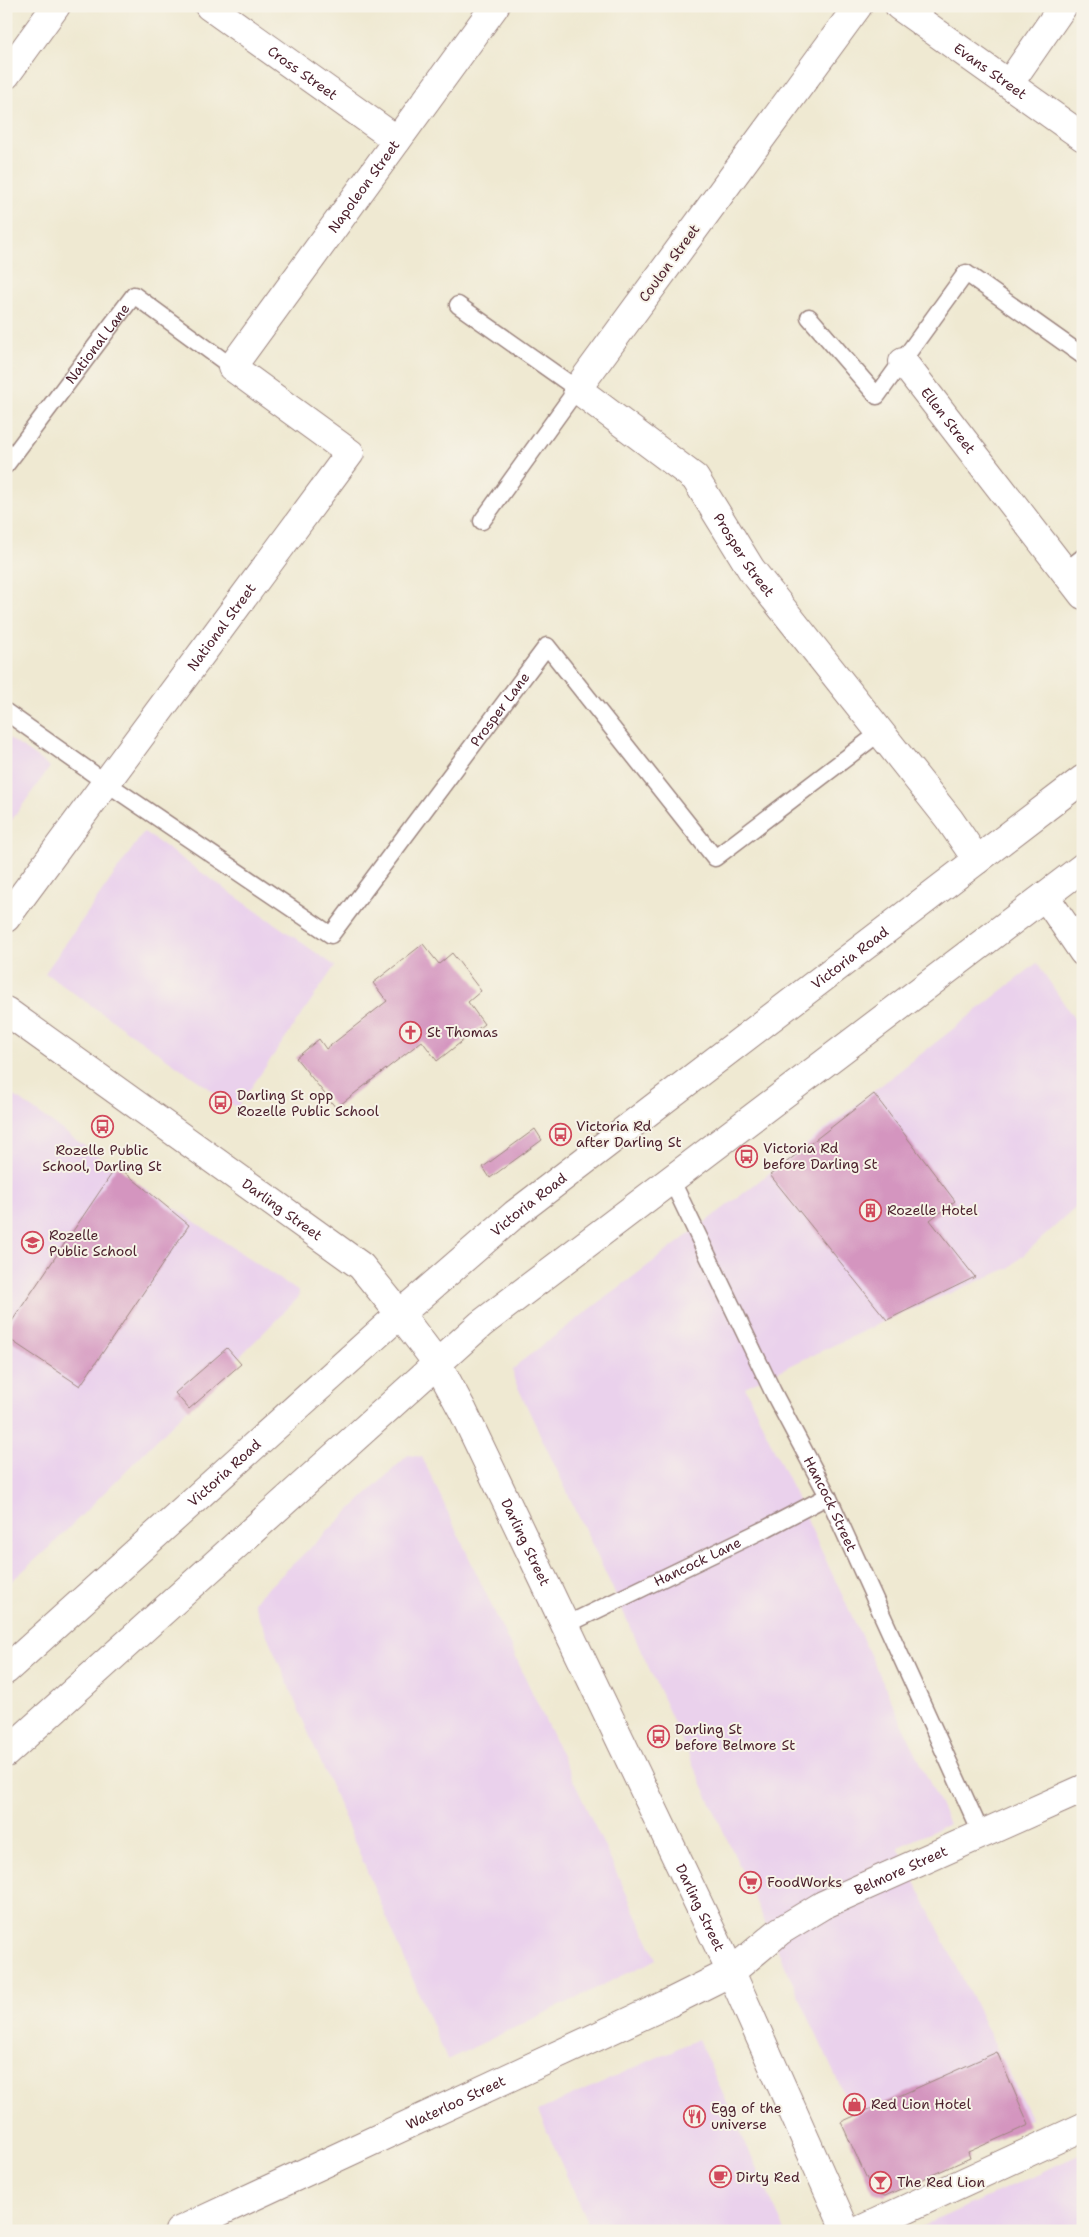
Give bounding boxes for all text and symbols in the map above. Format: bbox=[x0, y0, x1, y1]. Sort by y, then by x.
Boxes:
street label: Evans Street bbox=[950, 39, 1030, 103]
street label: Cross Street bbox=[264, 42, 341, 104]
street label: Napoleon Street bbox=[324, 136, 403, 236]
street label: Coulon Street bbox=[635, 221, 703, 305]
street label: National Lane bbox=[61, 300, 134, 387]
street label: Ellen Street bbox=[917, 384, 980, 457]
street label: Prosper Street bbox=[710, 510, 778, 600]
street label: National Street bbox=[183, 580, 260, 674]
street label: Prosper Lane bbox=[466, 668, 533, 750]
street label: Victoria Road bbox=[808, 922, 892, 993]
church icon: St Thomas bbox=[399, 1020, 423, 1044]
place label: St Thomas bbox=[427, 1023, 498, 1041]
place label: Darling St opp Rozelle Public School bbox=[237, 1086, 380, 1120]
bus stop icon: Darling St opp Rozelle Public School bbox=[209, 1091, 233, 1115]
bus stop icon: Rozelle Public School, Darling St bbox=[90, 1115, 114, 1139]
place label: Victoria Rd after Darling St bbox=[576, 1117, 682, 1151]
bus stop icon: Victoria Rd after Darling St bbox=[548, 1122, 572, 1146]
place label: Victoria Rd before Darling St bbox=[763, 1139, 878, 1173]
place label: Rozelle Public School, Darling St bbox=[42, 1141, 162, 1175]
bus stop icon: Victoria Rd before Darling St bbox=[735, 1144, 759, 1168]
street label: Victoria Road bbox=[487, 1169, 570, 1240]
street label: Darling Street bbox=[238, 1174, 326, 1244]
building icon: Rozelle Hotel bbox=[859, 1198, 883, 1222]
place label: Rozelle Hotel bbox=[887, 1201, 978, 1219]
place label: Rozelle Public School bbox=[49, 1226, 138, 1260]
school or university icon: Rozelle Public School bbox=[21, 1231, 45, 1255]
street label: Victoria Road bbox=[184, 1435, 265, 1511]
street label: Hancock Street bbox=[800, 1453, 861, 1554]
street label: Darling Street bbox=[497, 1496, 554, 1589]
street label: Hancock Lane bbox=[651, 1533, 744, 1590]
place label: Darling St before Belmore St bbox=[675, 1720, 795, 1754]
bus stop icon: Darling St before Belmore St bbox=[647, 1725, 671, 1749]
street label: Belmore Street bbox=[851, 1842, 950, 1899]
street label: Darling Street bbox=[672, 1861, 729, 1954]
supermarket icon: FoodWorks bbox=[739, 1870, 763, 1894]
place label: FoodWorks bbox=[767, 1873, 842, 1891]
street label: Waterloo Street bbox=[403, 2071, 508, 2133]
shop icon: Red Lion Hotel bbox=[843, 2092, 867, 2116]
place label: Red Lion Hotel bbox=[871, 2095, 972, 2113]
place label: Egg of the universe bbox=[711, 2099, 782, 2133]
restaurant icon: Egg of the universe bbox=[683, 2104, 707, 2128]
cafe icon: Dirty Red bbox=[708, 2165, 732, 2189]
place label: Dirty Red bbox=[736, 2168, 800, 2186]
bar icon: The Red Lion bbox=[869, 2170, 893, 2194]
place label: The Red Lion bbox=[897, 2173, 986, 2191]

